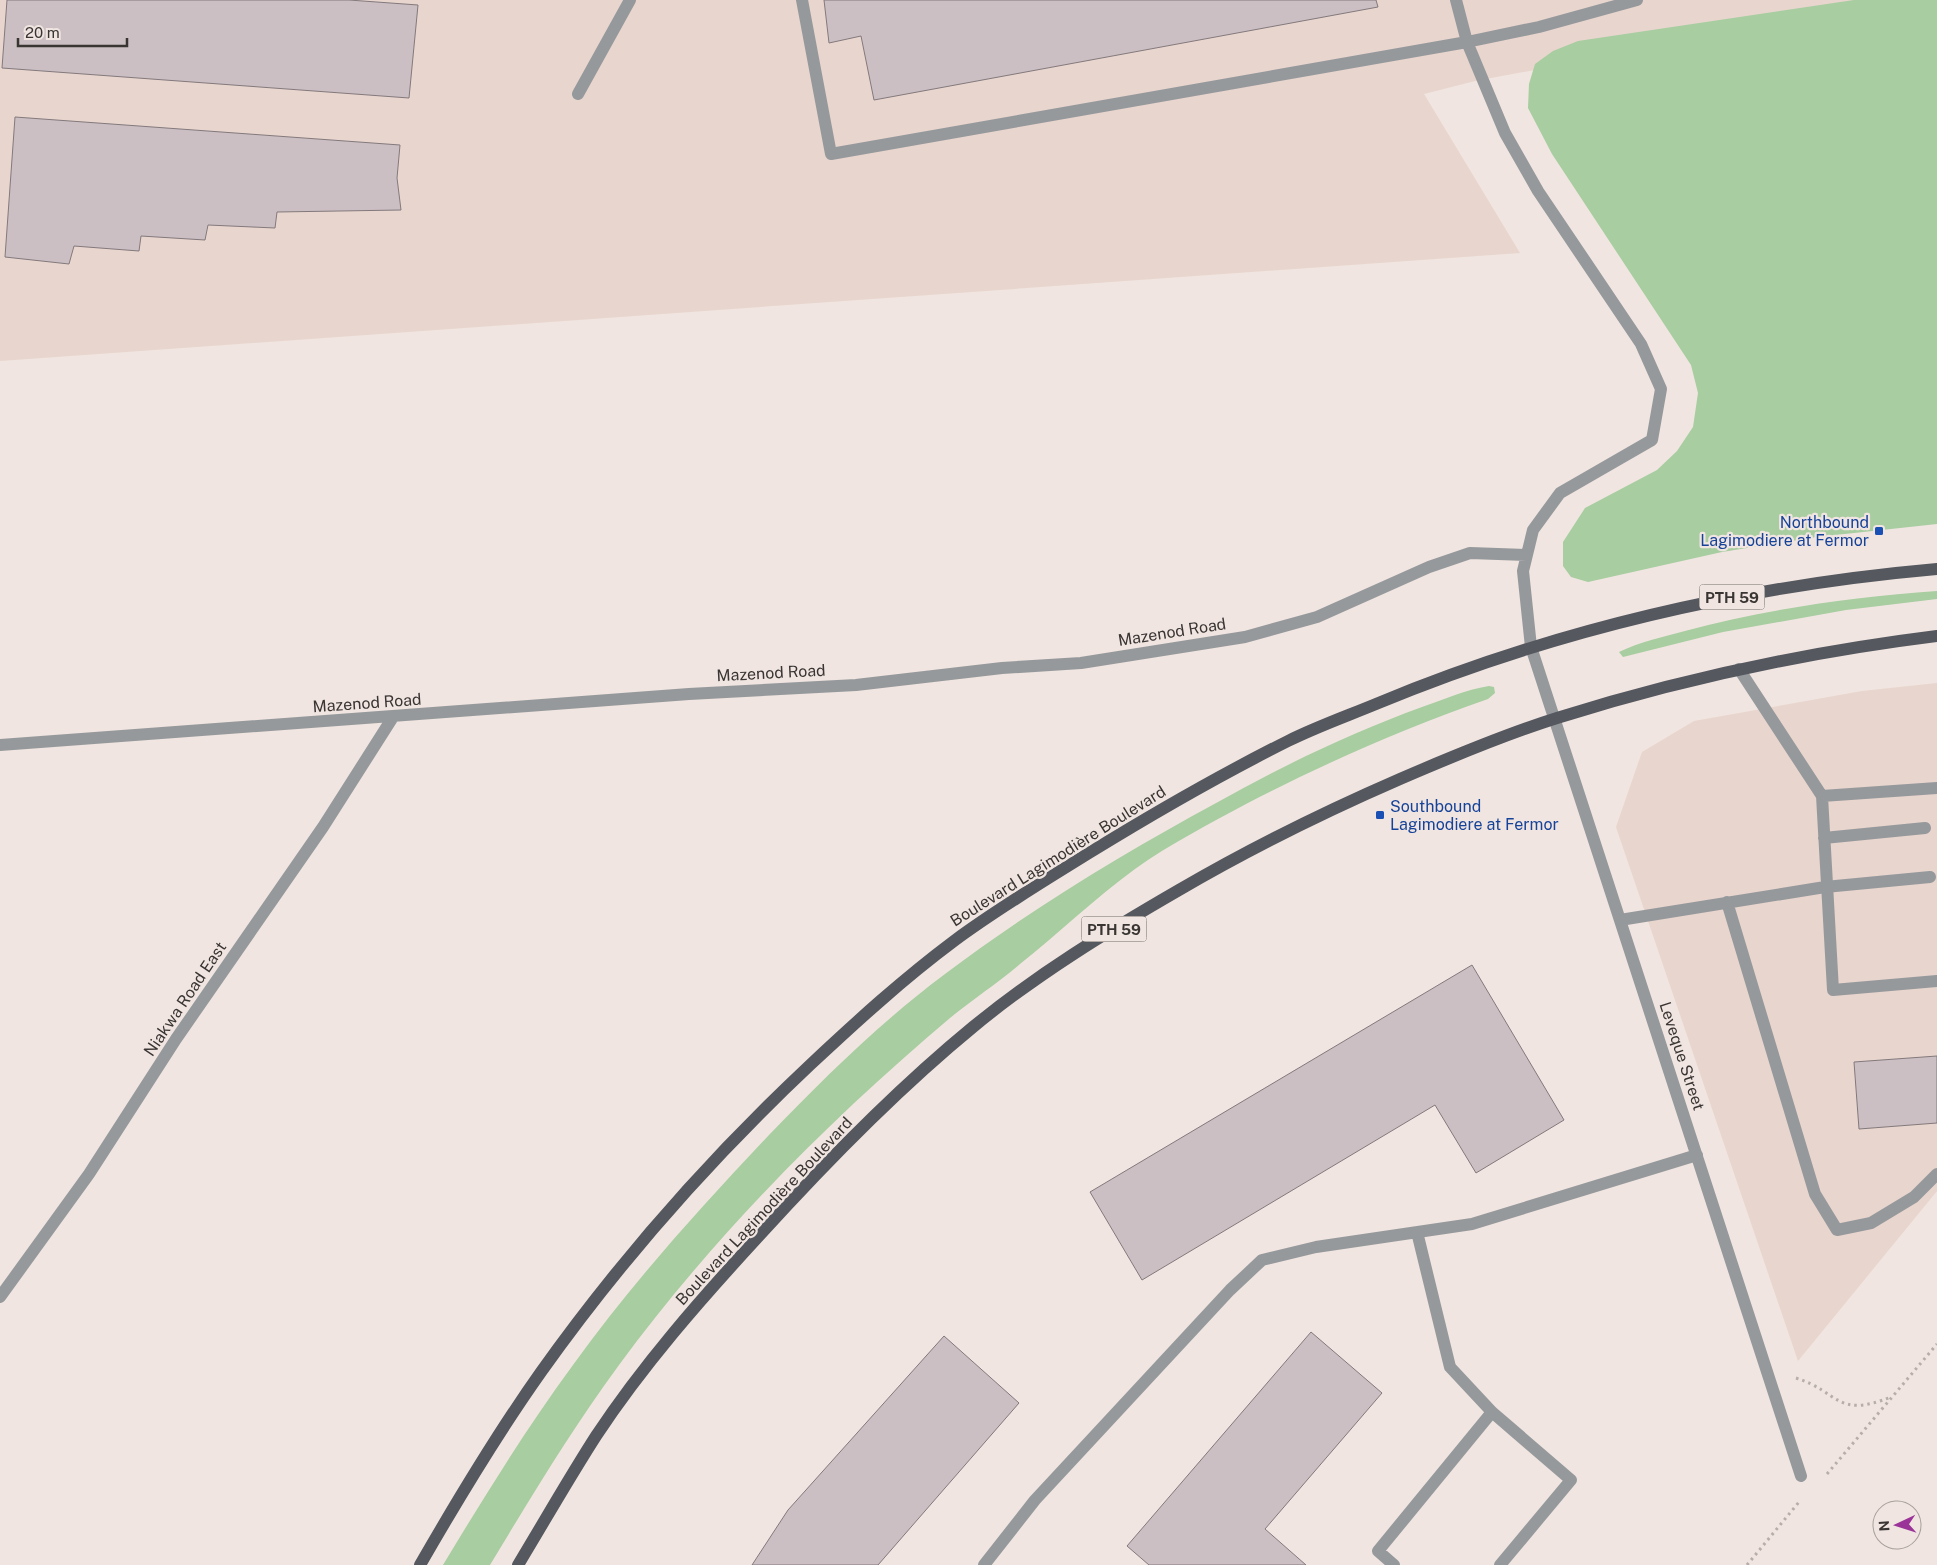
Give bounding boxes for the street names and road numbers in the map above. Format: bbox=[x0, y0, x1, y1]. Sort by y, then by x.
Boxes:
road number: PTH 59 bbox=[1700, 584, 1764, 610]
street label: Mazenod Road bbox=[1117, 614, 1227, 650]
street label: Mazenod Road bbox=[716, 661, 826, 685]
street label: Mazenod Road bbox=[312, 690, 422, 716]
street label: Boulevard Lagimodière Boulevard bbox=[947, 782, 1169, 930]
road number: PTH 59 bbox=[1082, 916, 1146, 942]
street label: Niakwa Road East bbox=[140, 938, 230, 1060]
street label: Leveque Street bbox=[1655, 999, 1709, 1113]
street label: Boulevard Lagimodière Boulevard bbox=[672, 1113, 856, 1309]

